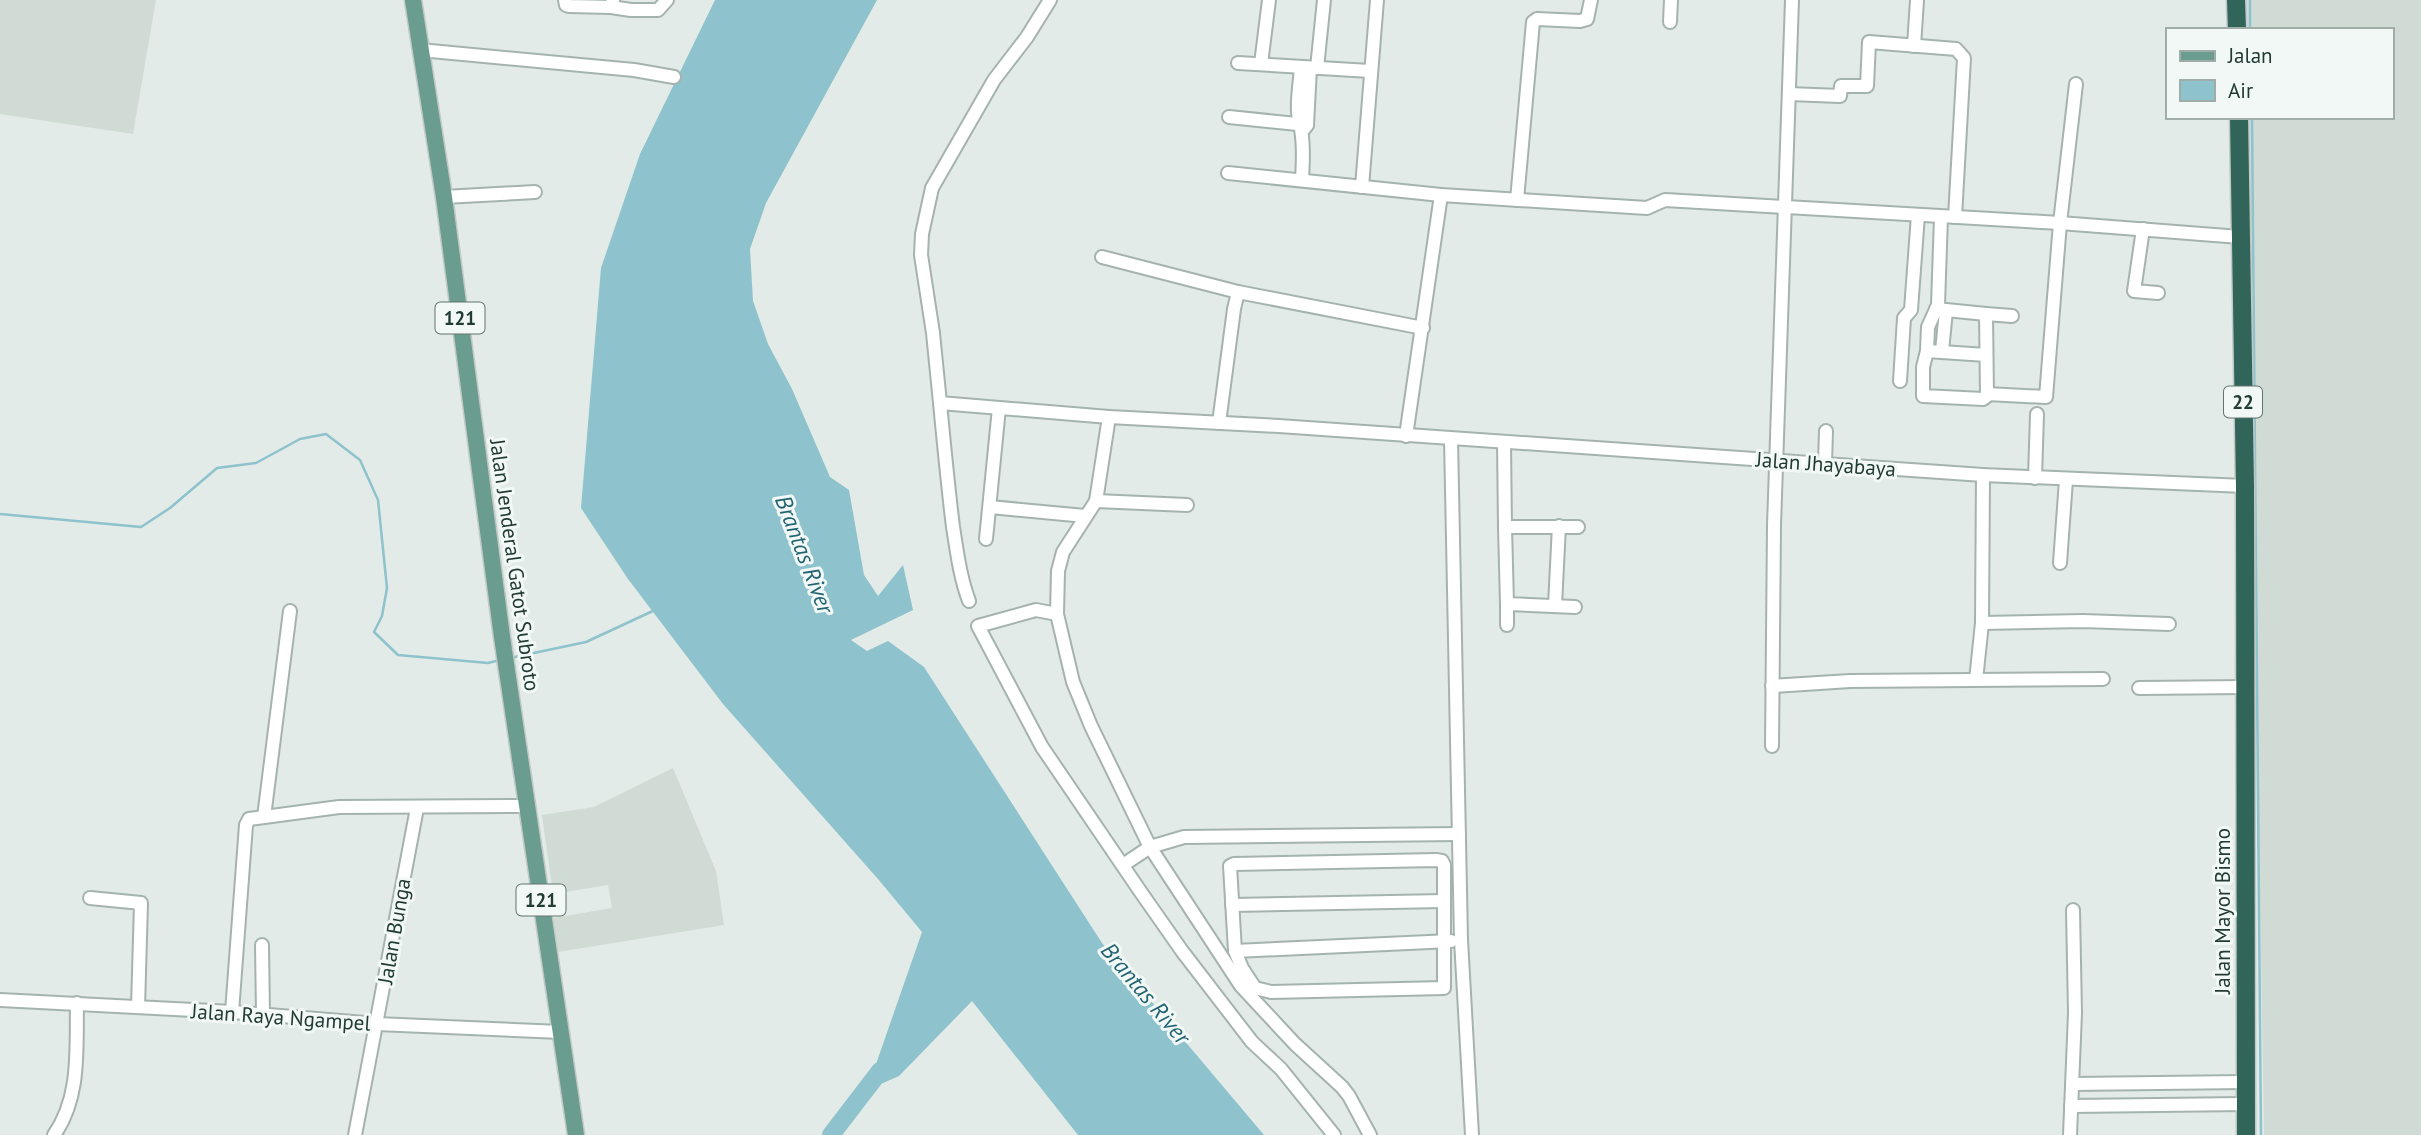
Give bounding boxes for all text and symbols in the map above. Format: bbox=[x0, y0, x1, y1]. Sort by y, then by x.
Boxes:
legend bbox=[2166, 28, 2393, 119]
text: Jalan bbox=[2227, 42, 2273, 69]
text: Air bbox=[2228, 77, 2253, 104]
road number: 121 bbox=[435, 302, 484, 334]
road number: 22 bbox=[2224, 386, 2262, 418]
street label: Jalan Jenderal Gatot Subroto bbox=[484, 436, 546, 693]
street label: Jalan Jhayabaya bbox=[1754, 446, 1897, 482]
water label: Brantas River bbox=[769, 491, 841, 618]
street label: Jalan Mayor Bismo bbox=[2209, 828, 2236, 995]
street label: Jalan Bunga bbox=[371, 876, 417, 987]
road number: 121 bbox=[516, 885, 566, 916]
water label: Brantas River bbox=[1095, 936, 1198, 1051]
street label: Jalan Raya Ngampel bbox=[189, 997, 372, 1037]

